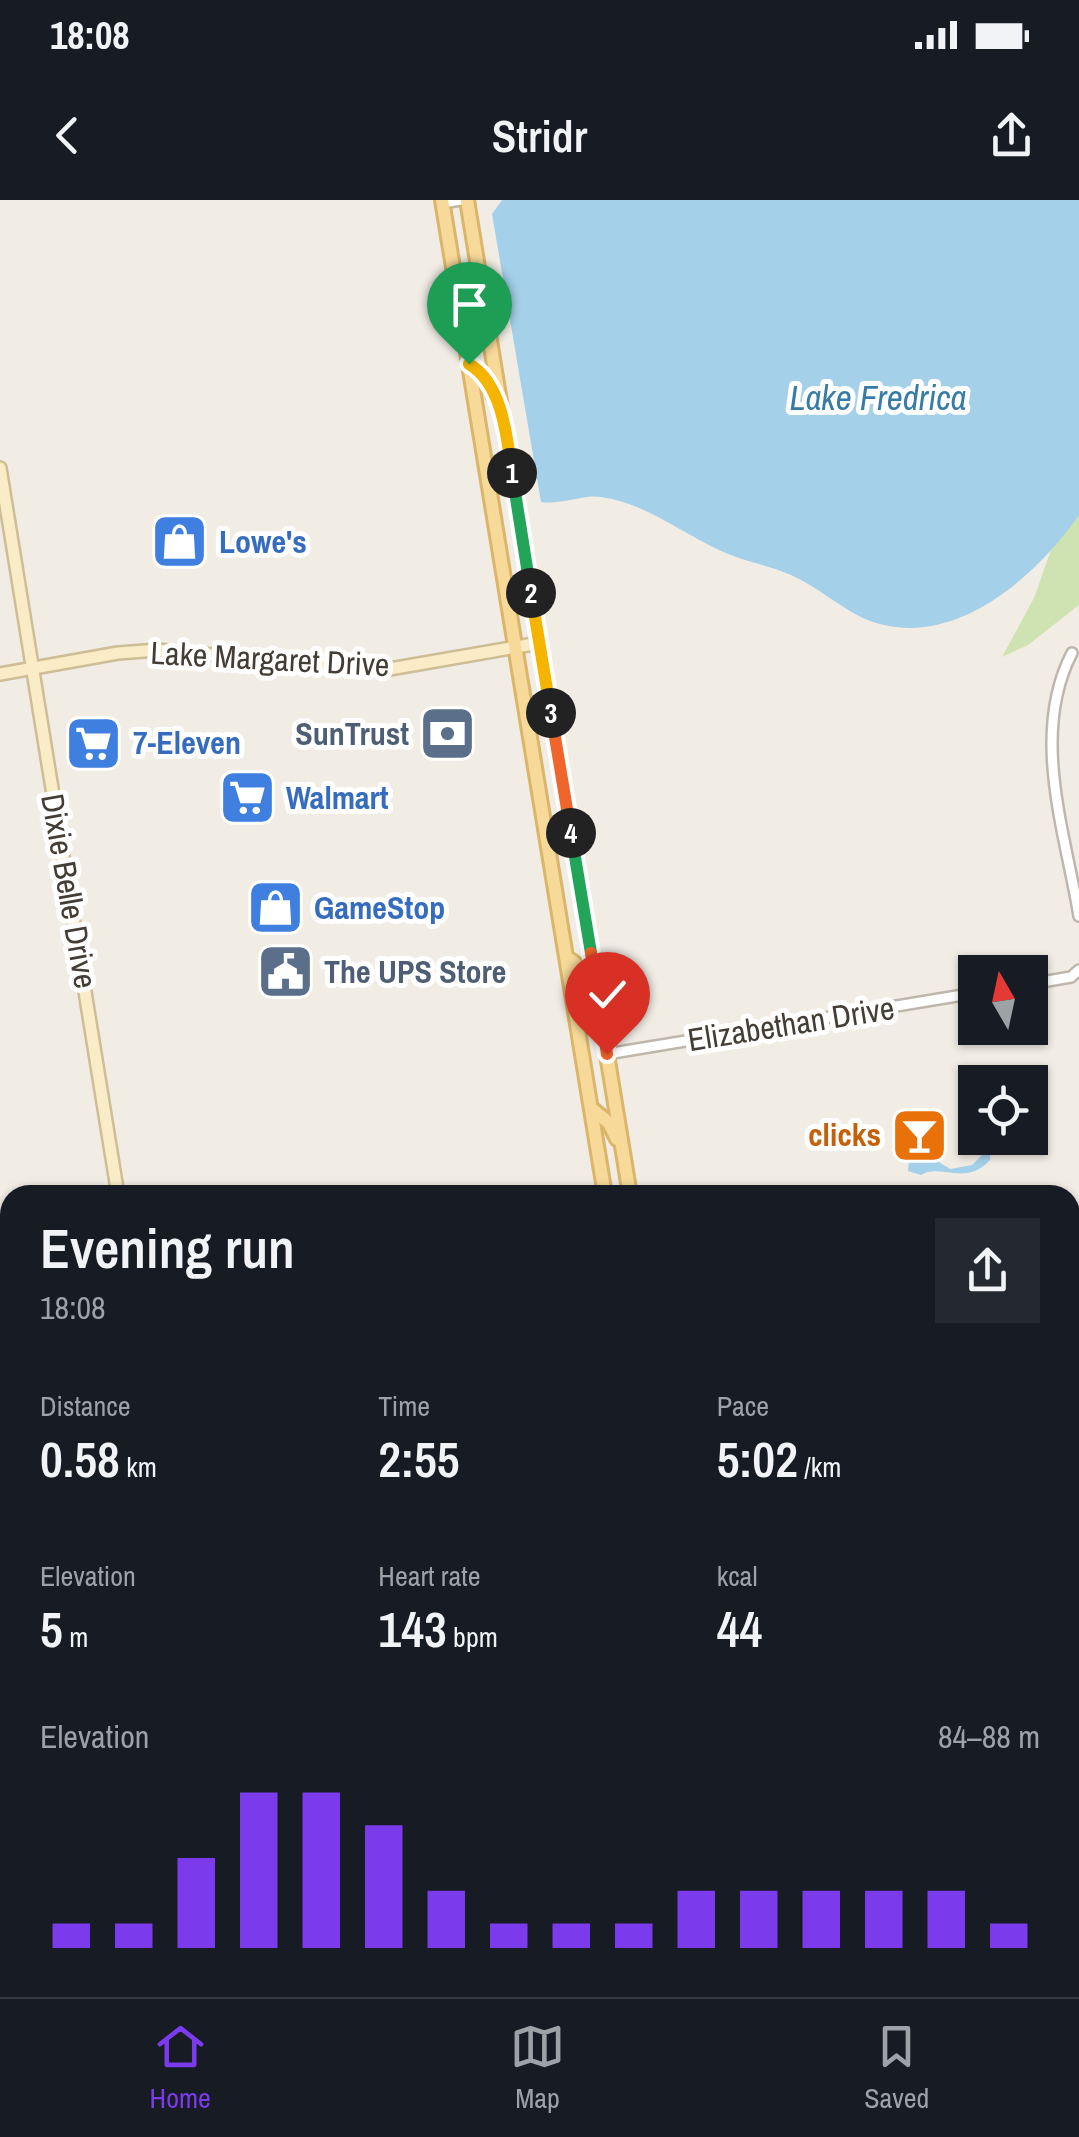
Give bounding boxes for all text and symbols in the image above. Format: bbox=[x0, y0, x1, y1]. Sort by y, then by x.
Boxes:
text: 18:08 bbox=[50, 10, 130, 61]
text: Stridr bbox=[492, 105, 587, 166]
icon: back bbox=[40, 108, 95, 163]
icon: share bbox=[984, 108, 1039, 163]
pin bbox=[427, 262, 512, 365]
icon: arrive bbox=[442, 277, 497, 332]
water label: Lake Fredrica bbox=[789, 374, 967, 421]
pin: 1 bbox=[487, 448, 537, 498]
text: 1 bbox=[506, 454, 518, 492]
shop icon: Lowe's bbox=[150, 512, 210, 572]
place label: Lowe's bbox=[219, 520, 307, 563]
pin: 2 bbox=[506, 568, 556, 618]
text: 2 bbox=[525, 574, 537, 612]
street label: Lake Margaret Drive bbox=[149, 631, 391, 686]
pin: 3 bbox=[526, 688, 576, 738]
text: 3 bbox=[545, 694, 557, 732]
bank icon: SunTrust bbox=[418, 704, 478, 764]
place label: SunTrust bbox=[295, 712, 409, 755]
supermarket icon: 7-Eleven bbox=[64, 713, 124, 773]
place label: 7-Eleven bbox=[133, 721, 241, 764]
supermarket icon: Walmart bbox=[217, 768, 277, 828]
place label: Walmart bbox=[286, 776, 389, 819]
street label: Dixie Belle Drive bbox=[31, 790, 108, 992]
pin: 4 bbox=[546, 808, 596, 858]
text: 4 bbox=[565, 814, 577, 852]
shop icon: GameStop bbox=[245, 878, 305, 938]
place label: GameStop bbox=[314, 886, 445, 929]
public building icon: The UPS Store bbox=[255, 942, 315, 1002]
place label: The UPS Store bbox=[324, 950, 506, 993]
pin bbox=[565, 952, 650, 1055]
north arrow bbox=[958, 955, 1048, 1045]
map controls bbox=[958, 955, 1048, 1155]
icon: check bbox=[580, 967, 635, 1022]
street label: Elizabethan Drive bbox=[685, 986, 897, 1061]
button: locate bbox=[958, 1065, 1048, 1155]
bar icon: clicks bbox=[890, 1105, 950, 1165]
place label: clicks bbox=[808, 1113, 881, 1156]
text: Evening run bbox=[40, 1211, 295, 1285]
button: share bbox=[935, 1218, 1040, 1323]
text: 18:08 bbox=[40, 1286, 106, 1329]
text: Distance bbox=[40, 1387, 131, 1425]
text: Time bbox=[378, 1387, 430, 1425]
text: Pace bbox=[717, 1387, 769, 1425]
text: 0.58 bbox=[40, 1425, 120, 1493]
text: 2:55 bbox=[378, 1425, 460, 1493]
text: 5:02 bbox=[717, 1425, 798, 1493]
text: km bbox=[120, 1448, 157, 1486]
text: /km bbox=[798, 1448, 841, 1486]
text: Elevation bbox=[40, 1557, 136, 1595]
text: Heart rate bbox=[378, 1557, 480, 1595]
text: kcal bbox=[717, 1557, 757, 1595]
text: 5 bbox=[40, 1595, 63, 1663]
text: 143 bbox=[378, 1595, 447, 1663]
text: 44 bbox=[717, 1595, 762, 1663]
text: m bbox=[63, 1618, 88, 1656]
text: bpm bbox=[447, 1618, 498, 1656]
text: Elevation bbox=[40, 1715, 149, 1758]
text: 84–88 m bbox=[938, 1715, 1040, 1758]
tab: Home bbox=[150, 2019, 211, 2117]
tab: Map bbox=[510, 2019, 565, 2117]
tab: Saved bbox=[864, 2019, 929, 2117]

